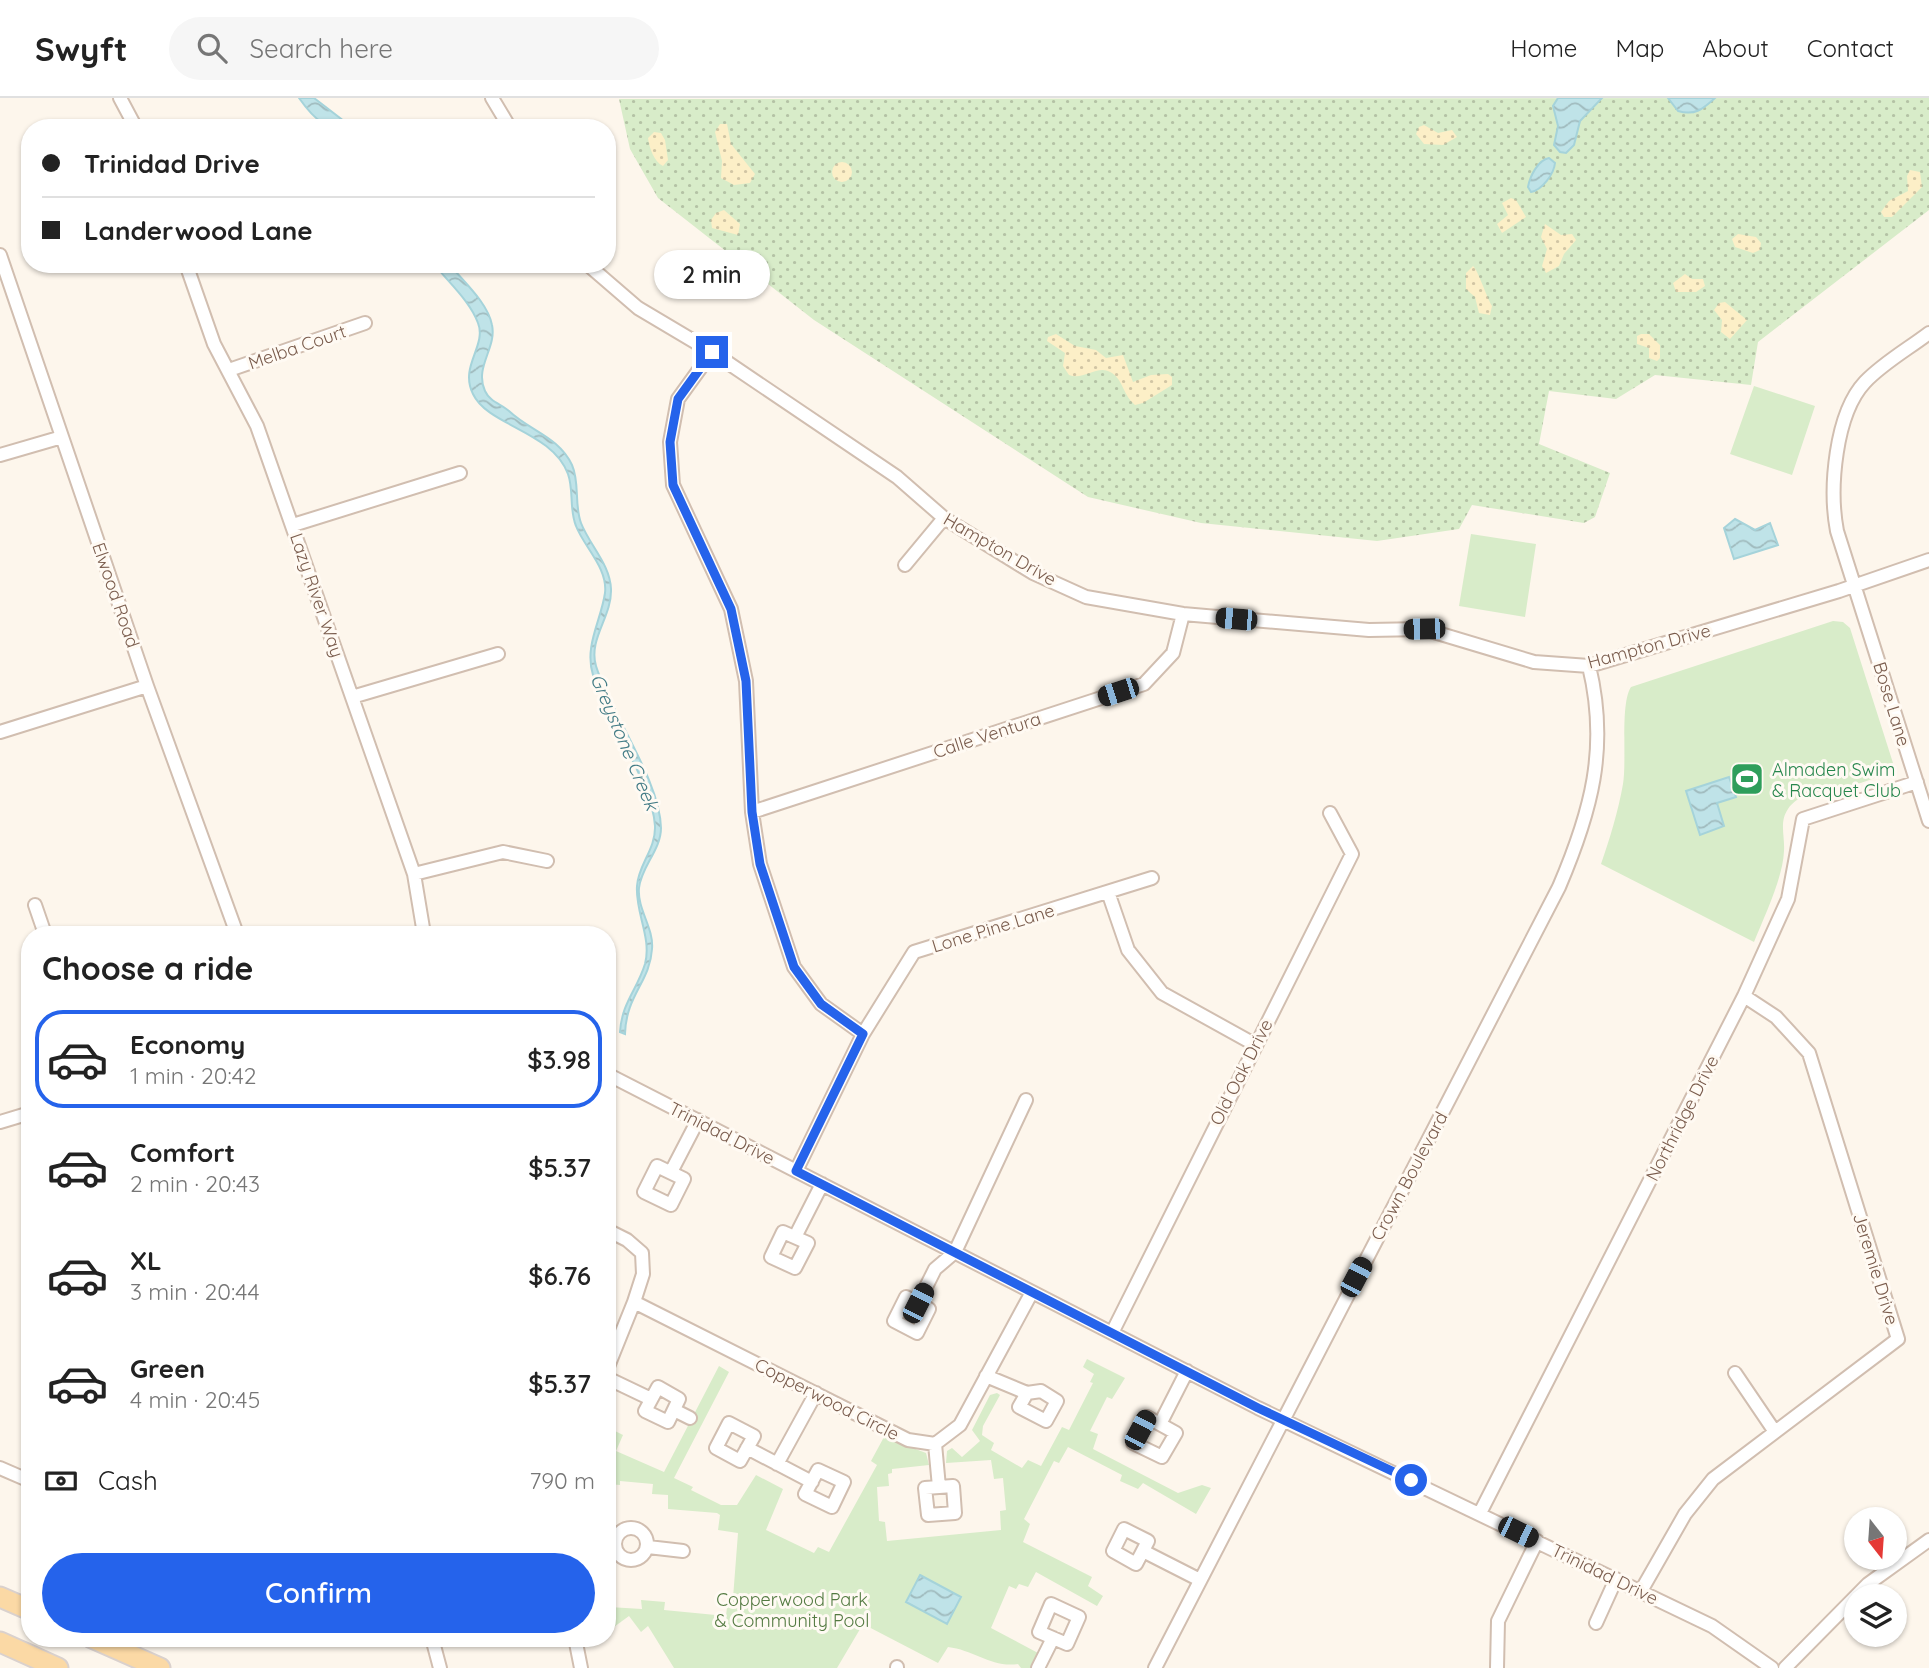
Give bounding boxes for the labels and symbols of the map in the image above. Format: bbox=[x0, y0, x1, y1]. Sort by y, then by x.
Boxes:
callout: 2 min bbox=[654, 250, 770, 300]
street label: Melba Court bbox=[245, 320, 349, 374]
route end bbox=[696, 336, 728, 368]
street label: Hampton Drive bbox=[939, 507, 1061, 591]
street label: Lazy River Way bbox=[285, 530, 349, 660]
street label: Elwood Road bbox=[87, 539, 145, 651]
car bbox=[1215, 607, 1258, 631]
car bbox=[1403, 618, 1446, 640]
street label: Hampton Drive bbox=[1585, 618, 1713, 674]
street label: Bose Lane bbox=[1868, 659, 1916, 749]
water label: Greystone Creek bbox=[585, 670, 665, 816]
car bbox=[1095, 676, 1142, 708]
street label: Calle Ventura bbox=[930, 707, 1044, 763]
place label: Almaden Swim & Racquet Club bbox=[1772, 758, 1901, 802]
sports icon: Almaden Swim & Racquet Club bbox=[1728, 760, 1766, 798]
street label: Lone Pine Lane bbox=[929, 898, 1057, 958]
street label: Old Oak Drive bbox=[1204, 1015, 1278, 1129]
street label: Northridge Drive bbox=[1640, 1051, 1724, 1185]
street label: Trinidad Drive bbox=[665, 1096, 779, 1170]
street label: Crown Boulevard bbox=[1365, 1108, 1453, 1244]
street label: Jeremie Drive bbox=[1848, 1210, 1904, 1328]
car bbox=[1337, 1254, 1376, 1300]
car bbox=[900, 1280, 937, 1326]
street label: Copperwood Circle bbox=[751, 1353, 903, 1445]
car bbox=[1121, 1407, 1160, 1453]
route start bbox=[1395, 1464, 1427, 1496]
north arrow bbox=[1844, 1507, 1908, 1570]
car bbox=[1495, 1513, 1542, 1551]
street label: Trinidad Drive bbox=[1548, 1538, 1662, 1610]
park label: Copperwood Park & Community Pool bbox=[715, 1588, 869, 1632]

